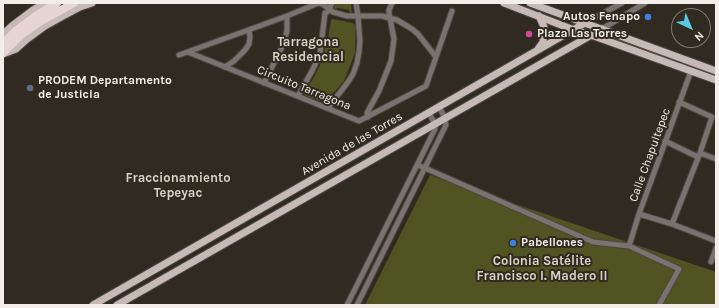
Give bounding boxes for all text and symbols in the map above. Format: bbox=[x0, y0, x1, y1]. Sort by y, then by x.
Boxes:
north arrow bbox=[671, 8, 711, 48]
place label: Autos Fenapo bbox=[563, 10, 640, 24]
marker: Autos Fenapo bbox=[643, 12, 653, 22]
place label: Plaza Las Torres bbox=[537, 27, 627, 41]
marker: Plaza Las Torres bbox=[524, 29, 534, 39]
text: N bbox=[692, 29, 706, 44]
district label: Tarragona Residencial bbox=[272, 34, 344, 65]
street label: Circuito Tarragona bbox=[255, 63, 353, 113]
place label: PRODEM Departamento de Justicia bbox=[38, 74, 172, 102]
marker: PRODEM Departamento de Justicia bbox=[25, 83, 35, 93]
street label: Calle Chapultepec bbox=[626, 106, 674, 204]
street label: Avenida de las Torres bbox=[299, 109, 405, 179]
district label: Fraccionamiento Tepeyac bbox=[126, 170, 230, 201]
place label: Pabellones bbox=[521, 236, 583, 250]
marker: Pabellones bbox=[508, 238, 518, 248]
district label: Colonia Satélite Francisco I. Madero II bbox=[476, 253, 608, 284]

